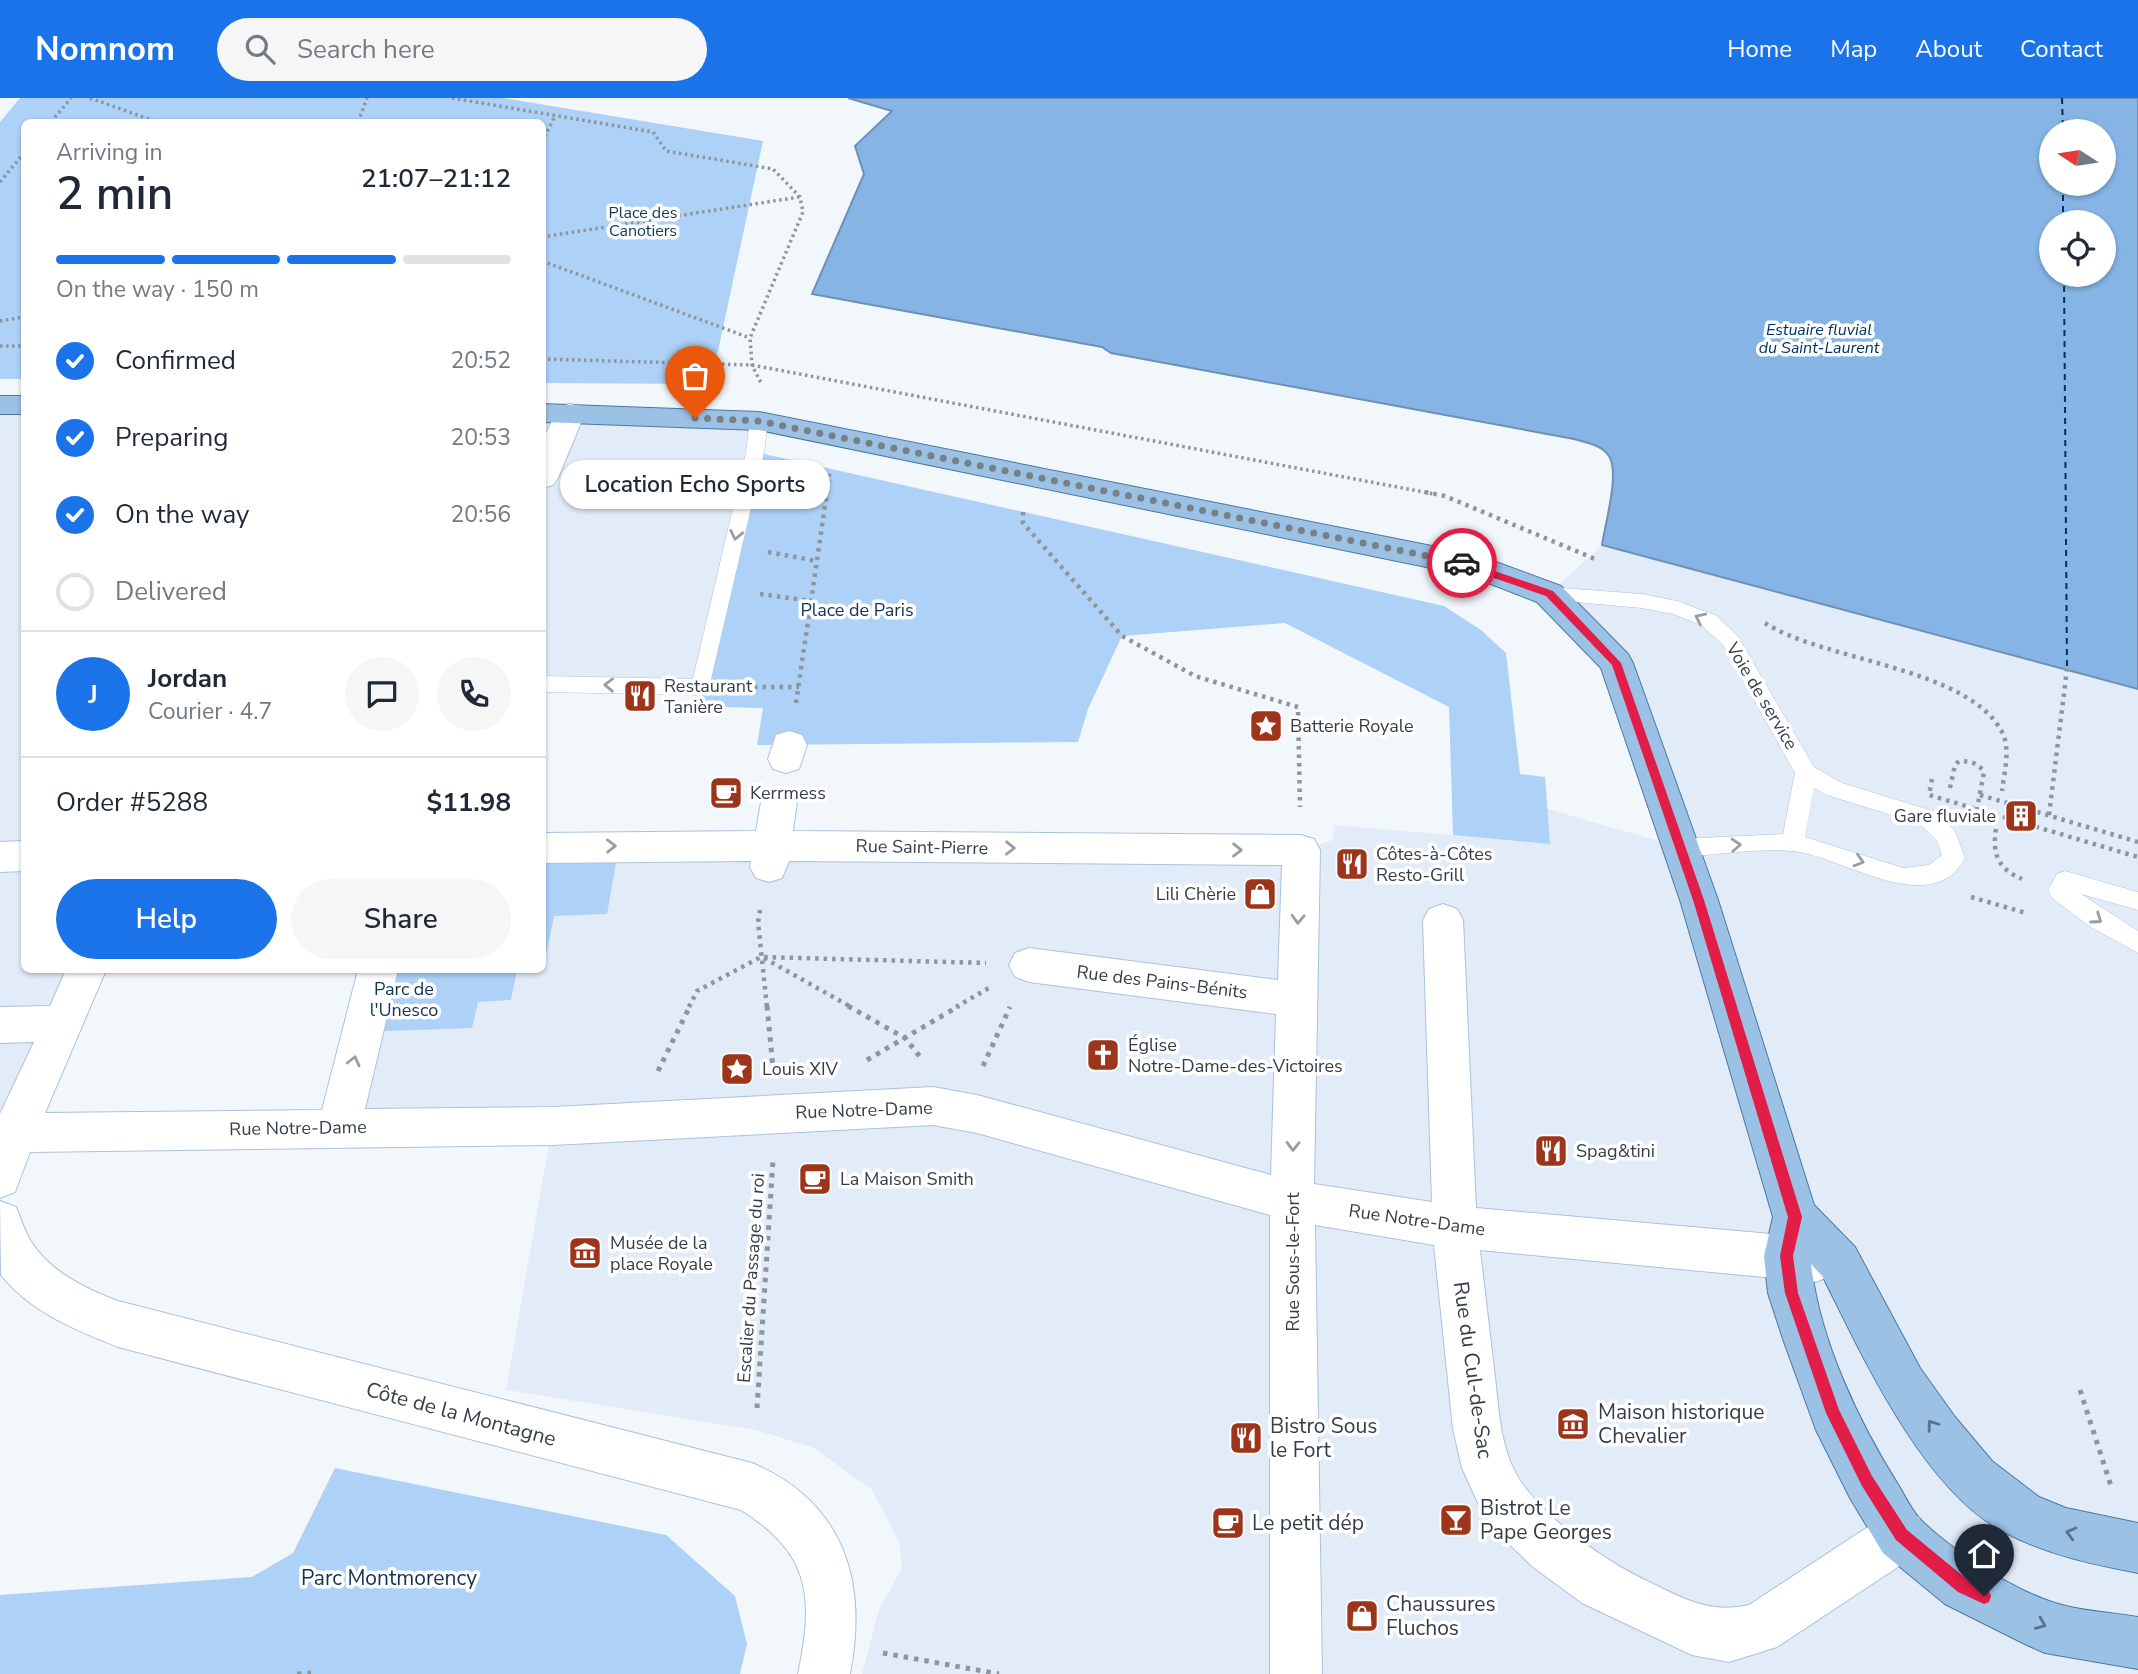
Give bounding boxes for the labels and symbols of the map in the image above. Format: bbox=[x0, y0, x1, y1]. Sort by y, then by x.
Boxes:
north arrow bbox=[2039, 119, 2116, 196]
park label: Place des Canotiers bbox=[609, 202, 677, 242]
water label: Estuaire fluvial du Saint-Laurent bbox=[1759, 319, 1880, 359]
pin bbox=[665, 346, 725, 418]
callout: Location Echo Sports bbox=[560, 460, 830, 509]
courier bbox=[1427, 528, 1497, 598]
one-way arrow bbox=[729, 529, 744, 541]
park label: Place de Paris bbox=[800, 598, 914, 622]
one-way arrow bbox=[1695, 612, 1707, 626]
street label: Voie de service bbox=[1720, 637, 1803, 754]
place label: Restaurant Tanière bbox=[664, 674, 753, 719]
one-way arrow bbox=[603, 677, 614, 693]
restaurant icon: Restaurant Tanière bbox=[621, 677, 659, 715]
place icon: Batterie Royale bbox=[1247, 707, 1285, 745]
place label: Batterie Royale bbox=[1290, 714, 1414, 738]
cafe icon: Kerrmess bbox=[707, 774, 745, 812]
place label: Kerrmess bbox=[750, 781, 826, 805]
building icon: Gare fluviale bbox=[2002, 797, 2040, 835]
place label: Gare fluviale bbox=[1894, 804, 1996, 828]
street label: Rue Saint-Pierre bbox=[856, 834, 988, 860]
one-way arrow bbox=[1731, 838, 1742, 853]
one-way arrow bbox=[605, 839, 616, 854]
one-way arrow bbox=[1005, 840, 1015, 856]
one-way arrow bbox=[1232, 842, 1243, 858]
place label: Côtes-à-Côtes Resto-Grill bbox=[1376, 842, 1493, 887]
restaurant icon: Côtes-à-Côtes Resto-Grill bbox=[1333, 845, 1371, 883]
one-way arrow bbox=[1852, 853, 1864, 868]
shop icon: Lili Chèrie bbox=[1241, 875, 1279, 913]
place label: Lili Chèrie bbox=[1156, 882, 1236, 906]
one-way arrow bbox=[2089, 911, 2102, 923]
one-way arrow bbox=[1290, 913, 1305, 924]
street label: Rue des Pains-Bénits bbox=[1075, 960, 1249, 1004]
park label: Parc de l'Unesco bbox=[370, 977, 438, 1022]
place label: Église Notre-Dame-des-Victoires bbox=[1128, 1033, 1343, 1078]
church icon: Église Notre-Dame-des-Victoires bbox=[1084, 1036, 1122, 1074]
place icon: Louis XIV bbox=[718, 1050, 756, 1088]
one-way arrow bbox=[346, 1055, 360, 1067]
place label: Louis XIV bbox=[762, 1057, 839, 1081]
street label: Rue Notre-Dame bbox=[795, 1096, 933, 1124]
street label: Rue Notre-Dame bbox=[229, 1115, 367, 1141]
restaurant icon: Spag&tini bbox=[1532, 1132, 1570, 1170]
place label: Spag&tini bbox=[1576, 1139, 1655, 1163]
one-way arrow bbox=[1285, 1141, 1301, 1152]
cafe icon: La Maison Smith bbox=[796, 1160, 834, 1198]
place label: La Maison Smith bbox=[840, 1167, 974, 1191]
street label: Escalier du Passage du roi bbox=[732, 1172, 770, 1384]
street label: Rue Sous-le-Fort bbox=[1281, 1192, 1305, 1332]
street label: Rue Notre-Dame bbox=[1347, 1199, 1487, 1241]
place label: Musée de la place Royale bbox=[610, 1231, 713, 1276]
museum icon: Musée de la place Royale bbox=[566, 1234, 604, 1272]
street label: Rue du Cul-de-Sac bbox=[1447, 1280, 1499, 1461]
street label: Côte de la Montagne bbox=[363, 1375, 559, 1453]
place label: Maison historique Chevalier bbox=[1598, 1398, 1764, 1450]
museum icon: Maison historique Chevalier bbox=[1554, 1405, 1592, 1443]
place label: Bistro Sous le Fort bbox=[1270, 1412, 1377, 1464]
restaurant icon: Bistro Sous le Fort bbox=[1227, 1419, 1265, 1457]
one-way arrow bbox=[1928, 1420, 1940, 1433]
place label: Bistrot Le Pape Georges bbox=[1480, 1494, 1612, 1546]
bar icon: Bistrot Le Pape Georges bbox=[1437, 1501, 1475, 1539]
cafe icon: Le petit dép bbox=[1209, 1504, 1247, 1542]
place label: Le petit dép bbox=[1252, 1509, 1364, 1537]
pin bbox=[1954, 1524, 2014, 1596]
one-way arrow bbox=[2066, 1527, 2078, 1542]
park label: Parc Montmorency bbox=[301, 1564, 477, 1592]
place label: Chaussures Fluchos bbox=[1386, 1590, 1496, 1642]
shop icon: Chaussures Fluchos bbox=[1343, 1597, 1381, 1635]
one-way arrow bbox=[2034, 1615, 2046, 1629]

